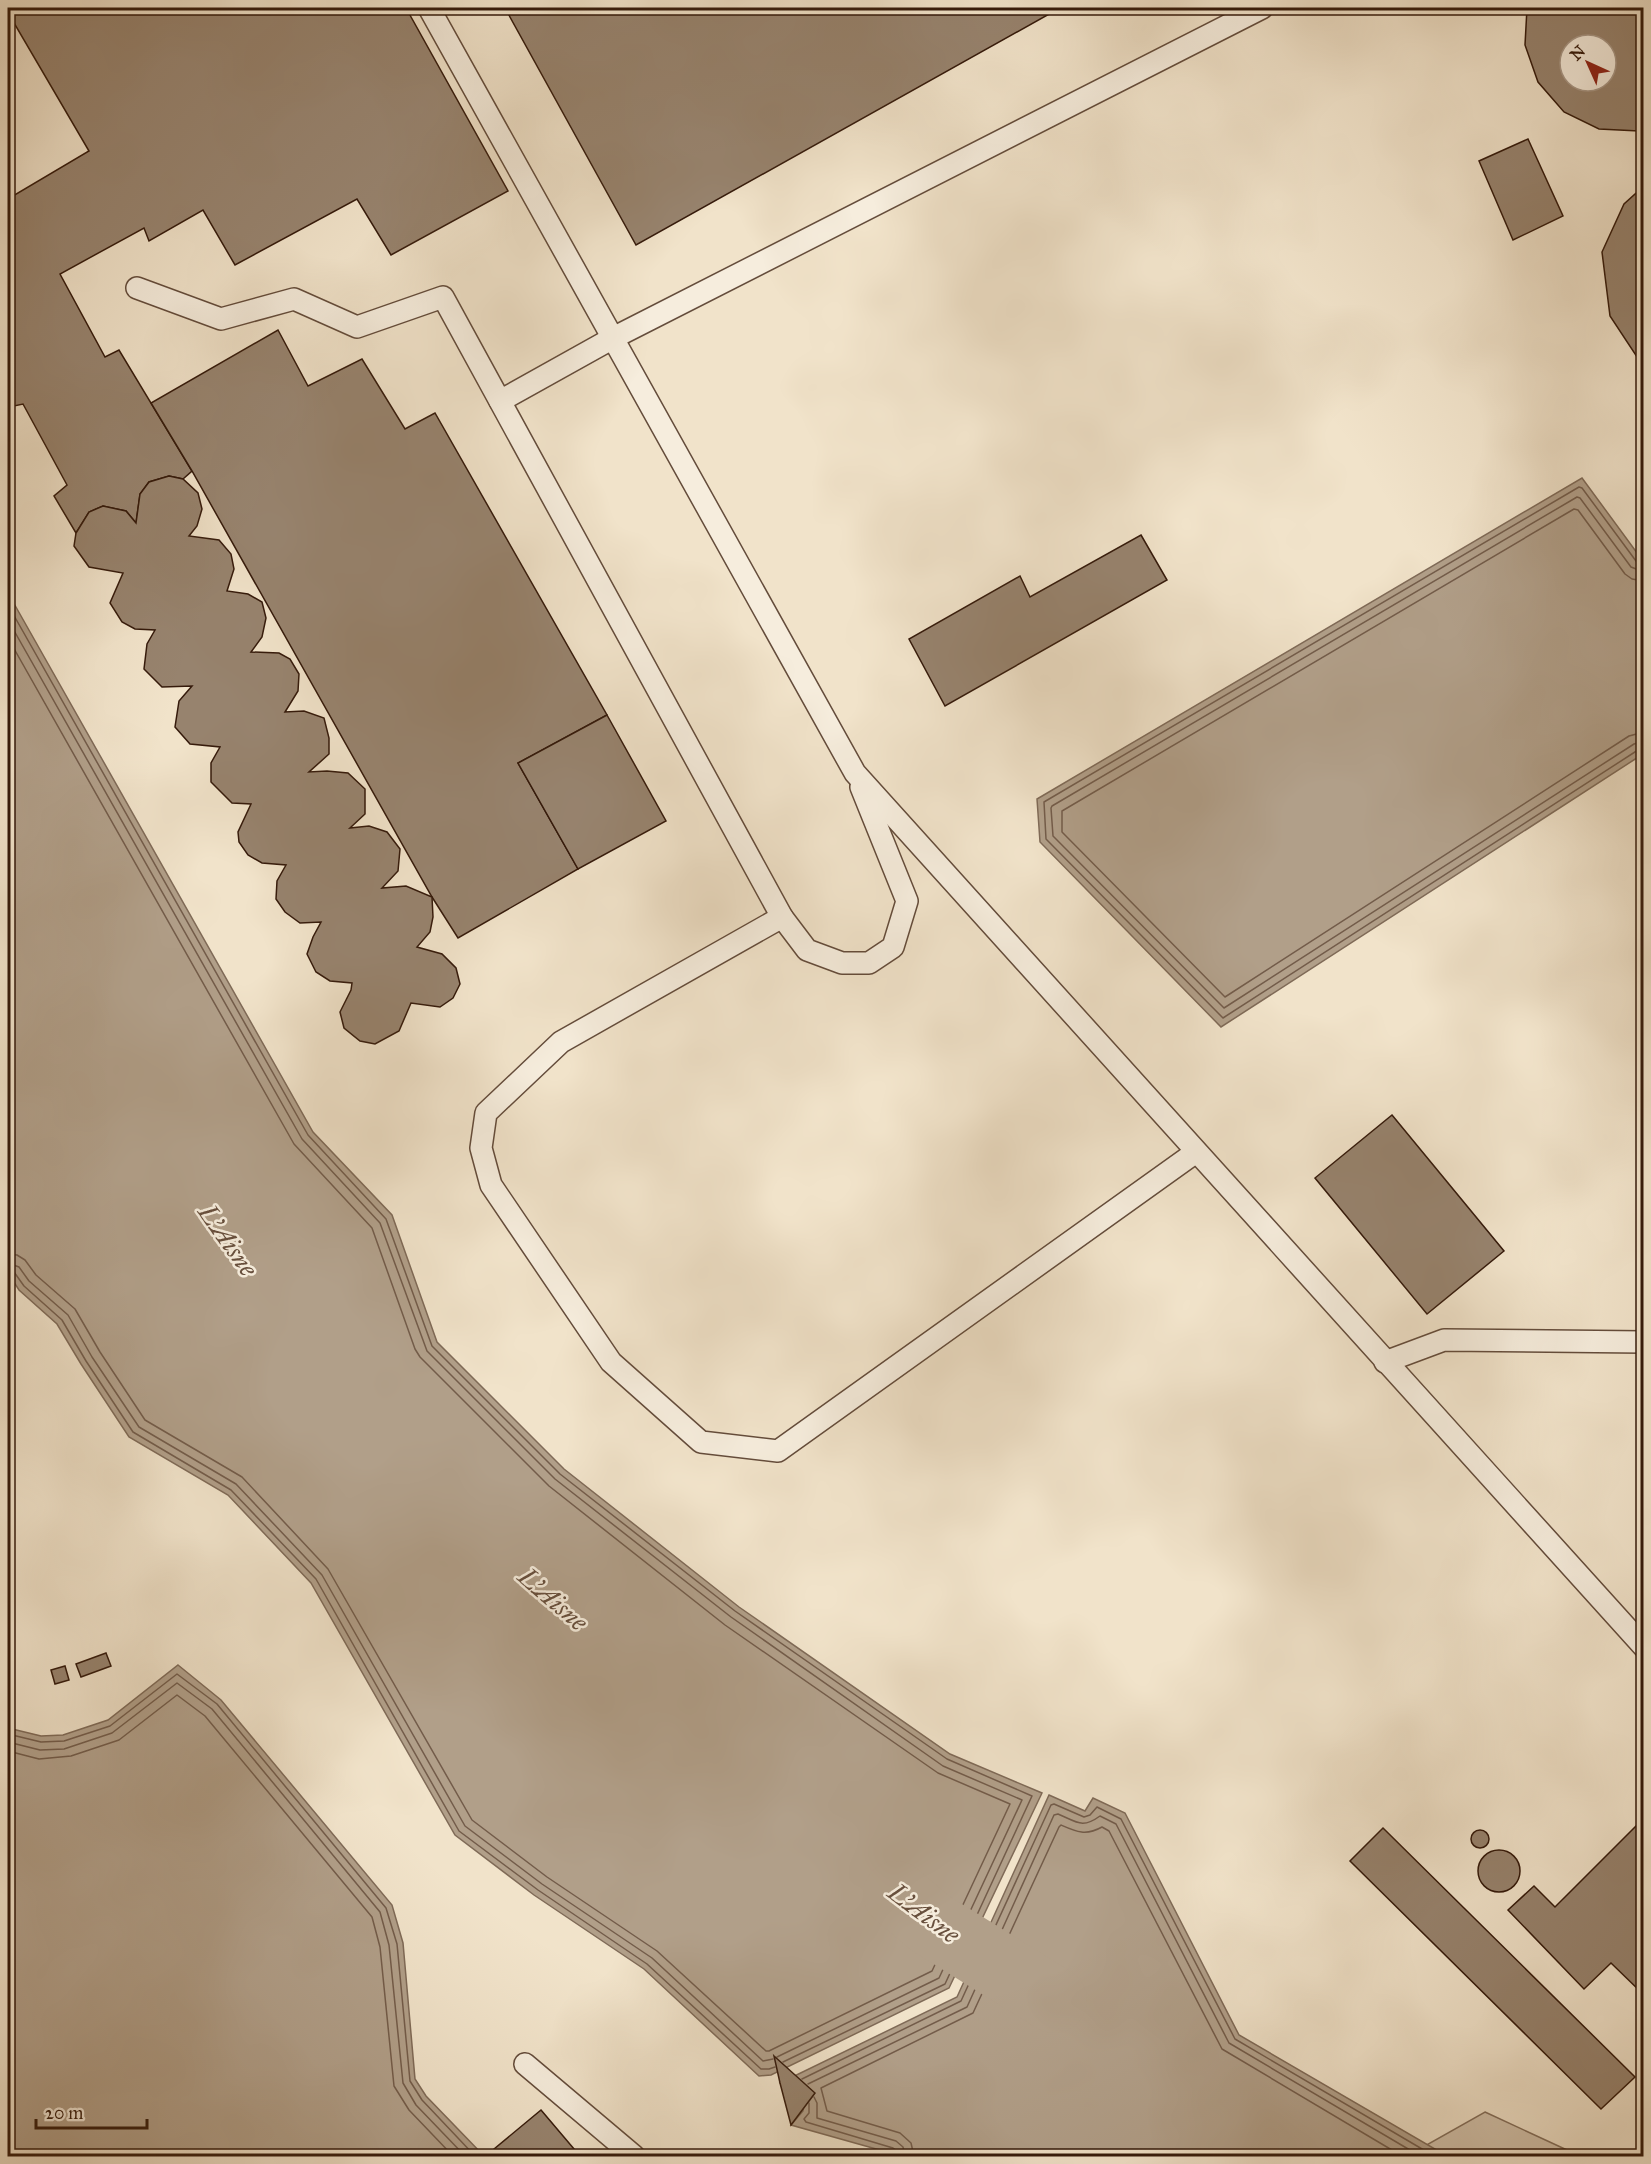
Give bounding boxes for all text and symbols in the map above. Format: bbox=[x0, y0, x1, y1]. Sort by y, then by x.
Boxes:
north arrow bbox=[1558, 33, 1618, 93]
text: N bbox=[1566, 41, 1590, 64]
water label: L'Aisne bbox=[191, 1197, 265, 1284]
water label: L'Aisne bbox=[511, 1560, 595, 1639]
water label: L'Aisne bbox=[881, 1875, 967, 1951]
scale bar bbox=[36, 2092, 147, 2130]
text: 20 m bbox=[45, 2102, 83, 2124]

